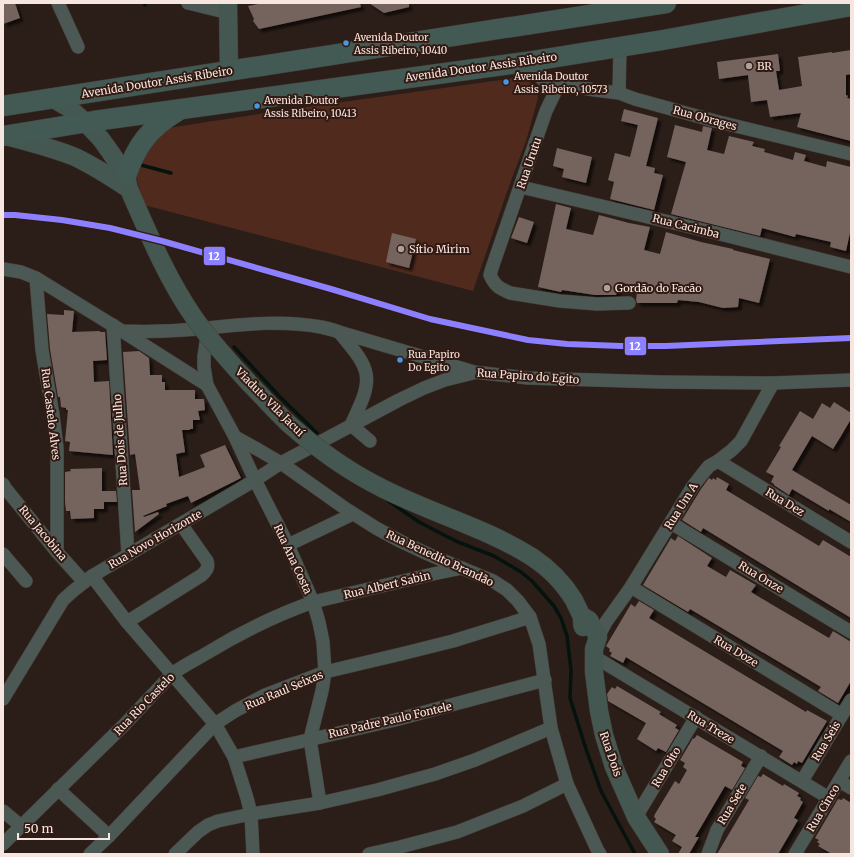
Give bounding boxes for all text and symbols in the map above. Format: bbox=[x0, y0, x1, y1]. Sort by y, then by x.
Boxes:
place label: Avenida Doutor Assis Ribeiro, 10410 bbox=[353, 31, 447, 57]
marker: Avenida Doutor Assis Ribeiro, 10410 bbox=[341, 38, 351, 48]
street label: Avenida Doutor Assis Ribeiro bbox=[403, 49, 558, 85]
place label: BR bbox=[757, 59, 772, 73]
marker: BR bbox=[744, 61, 754, 71]
street label: Avenida Doutor Assis Ribeiro bbox=[79, 63, 234, 101]
place label: Avenida Doutor Assis Ribeiro, 10573 bbox=[513, 70, 608, 96]
marker: Avenida Doutor Assis Ribeiro, 10573 bbox=[501, 77, 511, 87]
place label: Avenida Doutor Assis Ribeiro, 10413 bbox=[263, 94, 357, 120]
marker: Avenida Doutor Assis Ribeiro, 10413 bbox=[252, 101, 262, 111]
street label: Rua Obrages bbox=[671, 103, 739, 133]
street label: Rua Urutu bbox=[514, 135, 544, 191]
street label: Rua Cacimba bbox=[651, 211, 721, 241]
place label: Sítio Mirim bbox=[409, 242, 470, 256]
marker: Sítio Mirim bbox=[396, 244, 406, 254]
line badge: 12 bbox=[203, 246, 226, 266]
text: 12 bbox=[208, 249, 220, 263]
place label: Gordão do Facão bbox=[615, 281, 702, 295]
marker: Gordão do Facão bbox=[602, 283, 612, 293]
line badge: 12 bbox=[624, 336, 647, 356]
text: 12 bbox=[629, 339, 641, 353]
place label: Rua Papiro Do Egito bbox=[408, 348, 460, 374]
marker: Rua Papiro Do Egito bbox=[395, 355, 405, 365]
street label: Viaduto Vila Jacuí bbox=[232, 364, 308, 440]
street label: Rua Papiro do Egito bbox=[476, 365, 580, 387]
street label: Rua Castelo Alves bbox=[38, 367, 64, 461]
street label: Rua Dois de Julho bbox=[110, 393, 130, 486]
street label: Rua Um A bbox=[661, 480, 701, 532]
street label: Rua Dez bbox=[763, 485, 807, 519]
street label: Rua Jacobina bbox=[16, 503, 70, 564]
street label: Rua Novo Horizonte bbox=[106, 506, 204, 571]
street label: Rua Ana Costa bbox=[271, 522, 315, 596]
street label: Rua Benedito Brandão bbox=[384, 527, 497, 589]
street label: Rua Onze bbox=[736, 558, 786, 596]
street label: Rua Albert Sabin bbox=[342, 568, 432, 602]
street label: Rua Doze bbox=[711, 632, 761, 670]
street label: Rua Raul Seixas bbox=[243, 667, 325, 713]
street label: Rua Rio Castelo bbox=[111, 669, 178, 738]
street label: Rua Padre Paulo Fontele bbox=[327, 699, 453, 741]
street label: Rua Treze bbox=[685, 707, 737, 747]
street label: Rua Seis bbox=[809, 718, 843, 764]
street label: Rua Dois bbox=[597, 730, 625, 778]
street label: Rua Oito bbox=[648, 744, 684, 790]
street label: Rua Sete bbox=[714, 781, 750, 827]
street label: Rua Cinco bbox=[803, 781, 843, 834]
scale bar bbox=[18, 815, 109, 841]
text: 50 m bbox=[24, 821, 53, 836]

